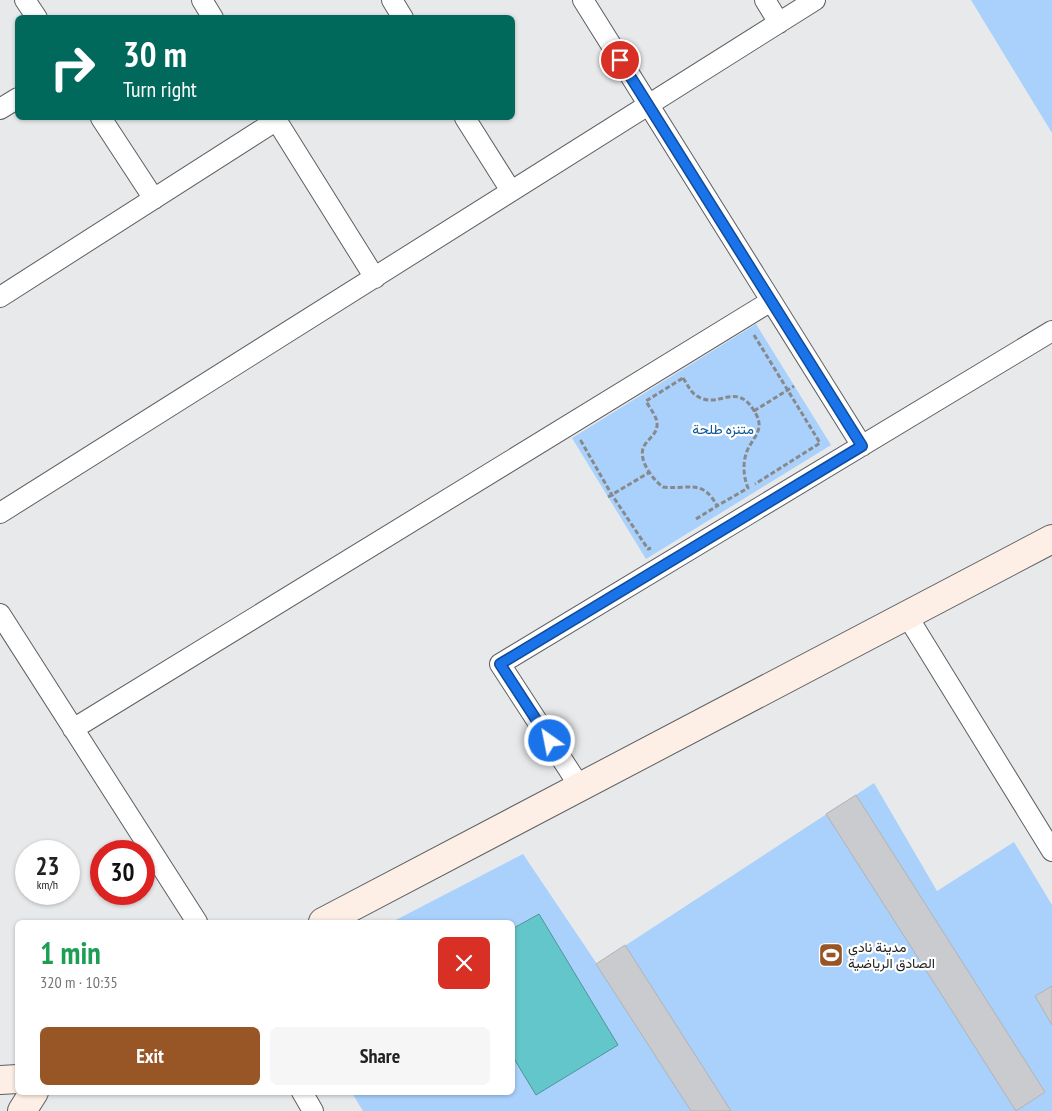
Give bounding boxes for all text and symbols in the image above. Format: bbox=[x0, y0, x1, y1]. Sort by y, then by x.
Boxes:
text: 30 m bbox=[123, 31, 187, 77]
icon: right bbox=[40, 35, 105, 100]
pin bbox=[599, 39, 641, 81]
icon: arrive bbox=[606, 46, 634, 74]
text: Turn right bbox=[123, 75, 197, 103]
park label: متنزه طلحة bbox=[692, 420, 754, 438]
position arrow bbox=[523, 714, 575, 766]
speed limit sign: 30 bbox=[90, 840, 155, 905]
text: 23 bbox=[36, 850, 59, 882]
text: km/h bbox=[37, 877, 58, 892]
text: 1 min bbox=[40, 933, 101, 972]
button: close bbox=[438, 937, 490, 989]
place label: مدينة نادي الصادق الرياضية bbox=[848, 938, 935, 972]
sports icon: مدينة نادي الصادق الرياضية bbox=[818, 942, 844, 968]
text: 320 m · 10:35 bbox=[40, 972, 118, 992]
button: Exit bbox=[40, 1027, 260, 1085]
button: Share bbox=[270, 1027, 490, 1085]

